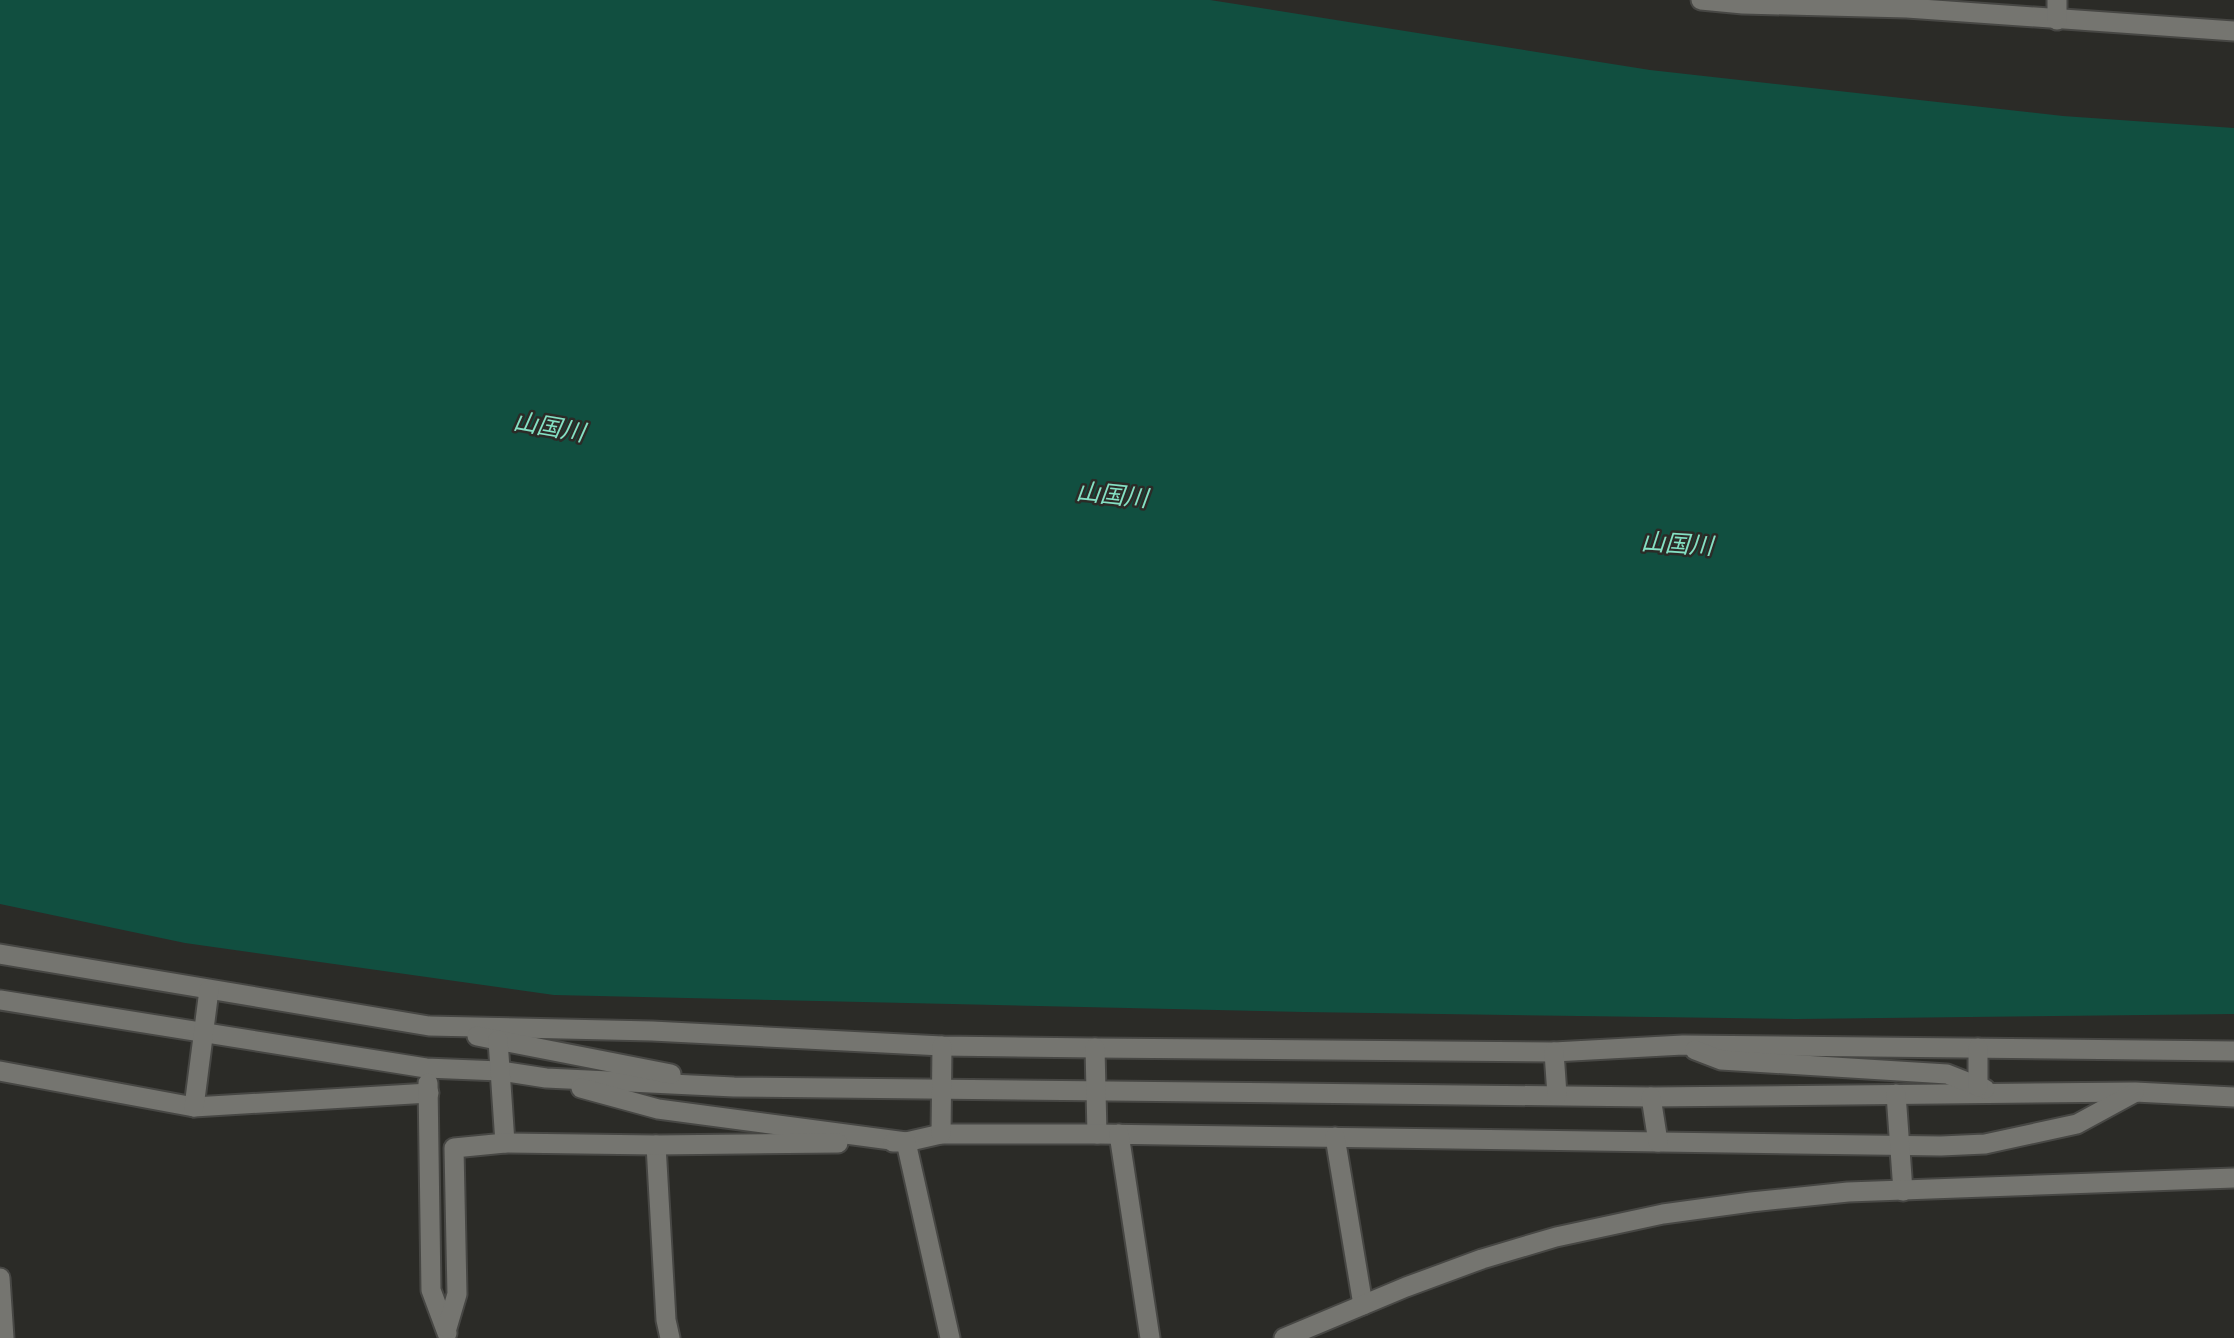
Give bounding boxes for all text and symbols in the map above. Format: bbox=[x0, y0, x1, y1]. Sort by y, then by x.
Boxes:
water label: 山国川 bbox=[511, 405, 590, 449]
water label: 山国川 bbox=[1075, 475, 1152, 514]
water label: 山国川 bbox=[1640, 526, 1717, 562]

